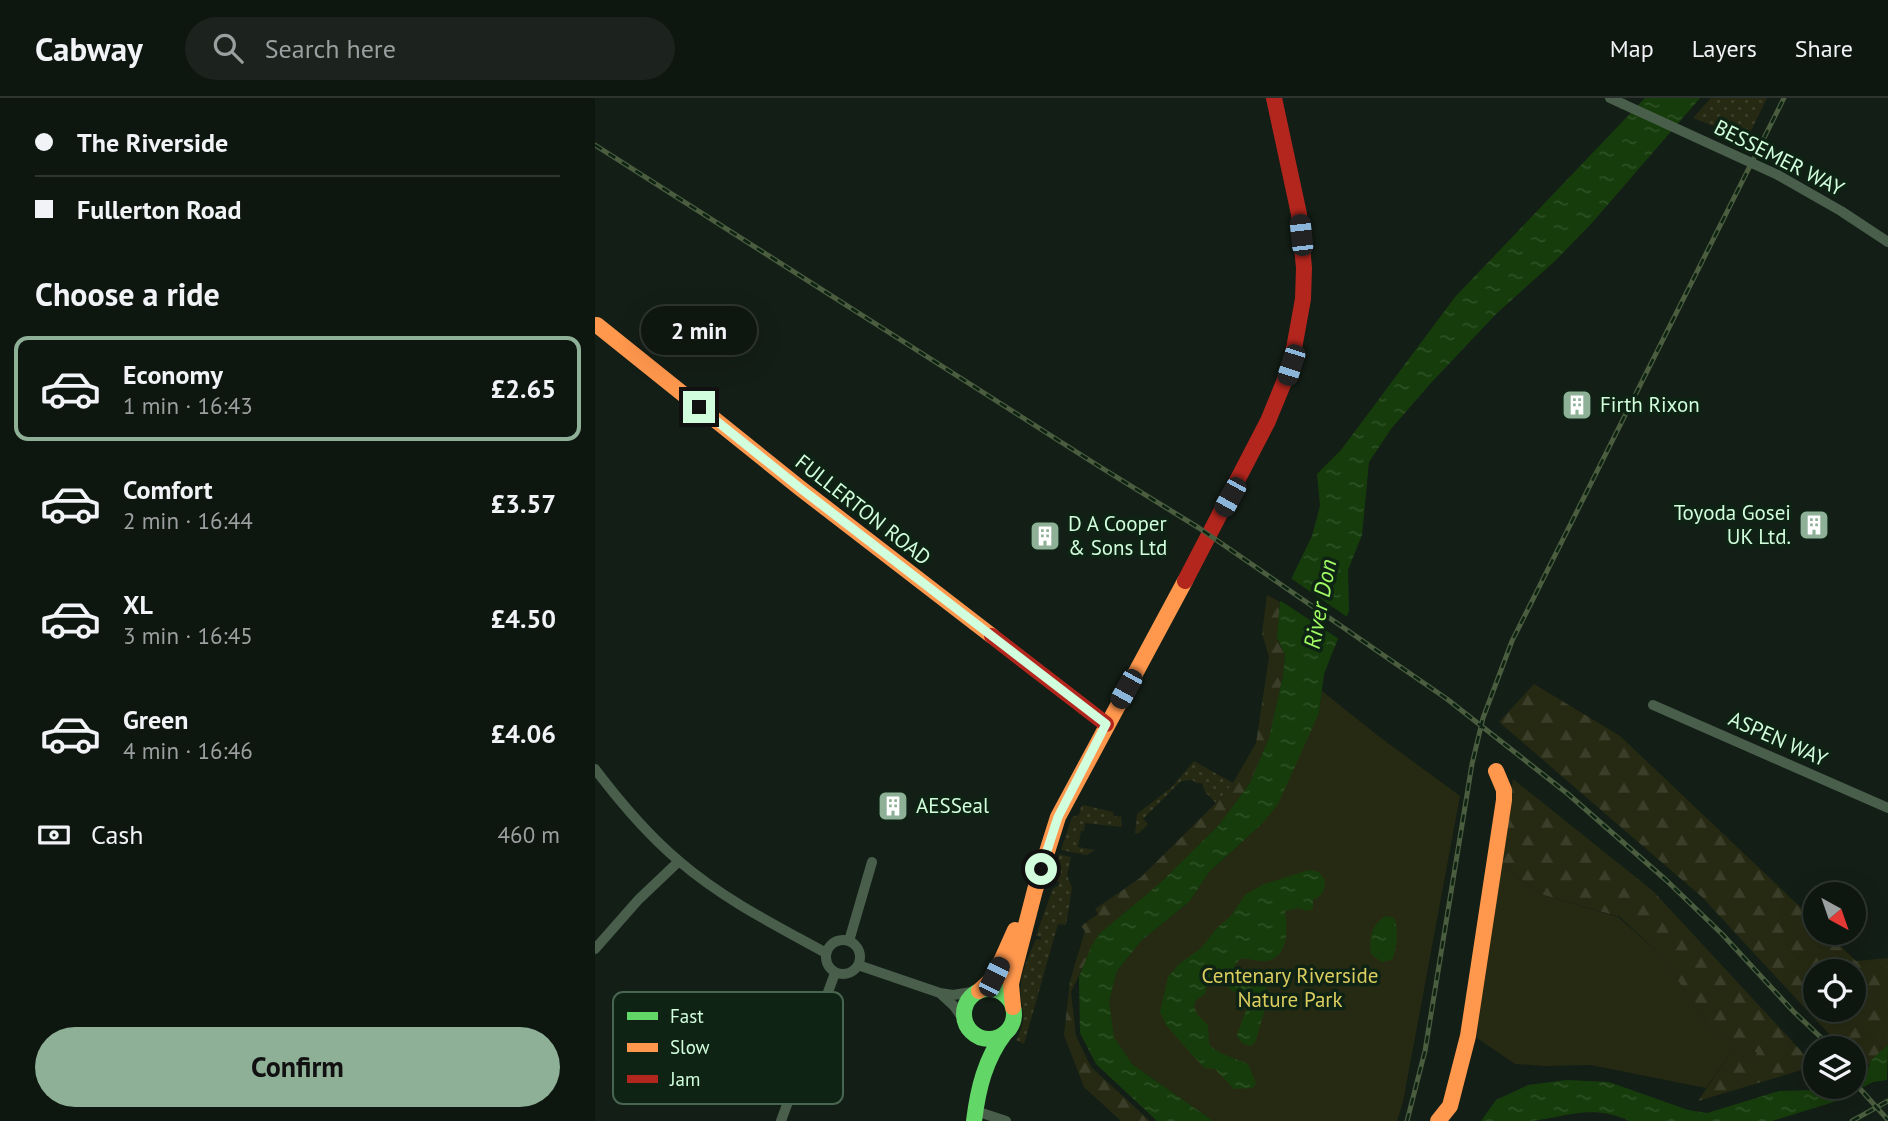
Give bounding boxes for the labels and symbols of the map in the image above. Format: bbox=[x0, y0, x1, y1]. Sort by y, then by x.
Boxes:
street label: BESSEMER WAY bbox=[1710, 113, 1849, 202]
car bbox=[1289, 213, 1314, 257]
callout: 2 min bbox=[641, 306, 757, 354]
car bbox=[1275, 342, 1308, 388]
building icon: Firth Rixon bbox=[1560, 388, 1594, 422]
route end bbox=[683, 391, 715, 423]
place label: Firth Rixon bbox=[1600, 391, 1700, 418]
street label: FULLERTON ROAD bbox=[790, 448, 937, 571]
car bbox=[1211, 474, 1250, 520]
place label: Toyoda Gosei UK Ltd. bbox=[1674, 499, 1791, 550]
building icon: Toyoda Gosei UK Ltd. bbox=[1797, 508, 1831, 542]
place label: D A Cooper & Sons Ltd bbox=[1068, 510, 1167, 561]
building icon: D A Cooper & Sons Ltd bbox=[1028, 519, 1062, 553]
water label: River Don bbox=[1297, 557, 1342, 651]
car bbox=[1107, 666, 1146, 712]
street label: ASPEN WAY bbox=[1725, 705, 1832, 772]
building icon: AESSeal bbox=[876, 789, 910, 823]
place label: AESSeal bbox=[916, 792, 989, 819]
route start bbox=[1025, 853, 1057, 885]
north arrow bbox=[1803, 882, 1865, 945]
car bbox=[976, 954, 1013, 1000]
park label: Centenary Riverside Nature Park bbox=[1202, 962, 1378, 1013]
legend bbox=[613, 992, 843, 1104]
text: Fast bbox=[670, 1004, 704, 1028]
text: Slow bbox=[670, 1035, 710, 1059]
text: Jam bbox=[669, 1067, 700, 1091]

